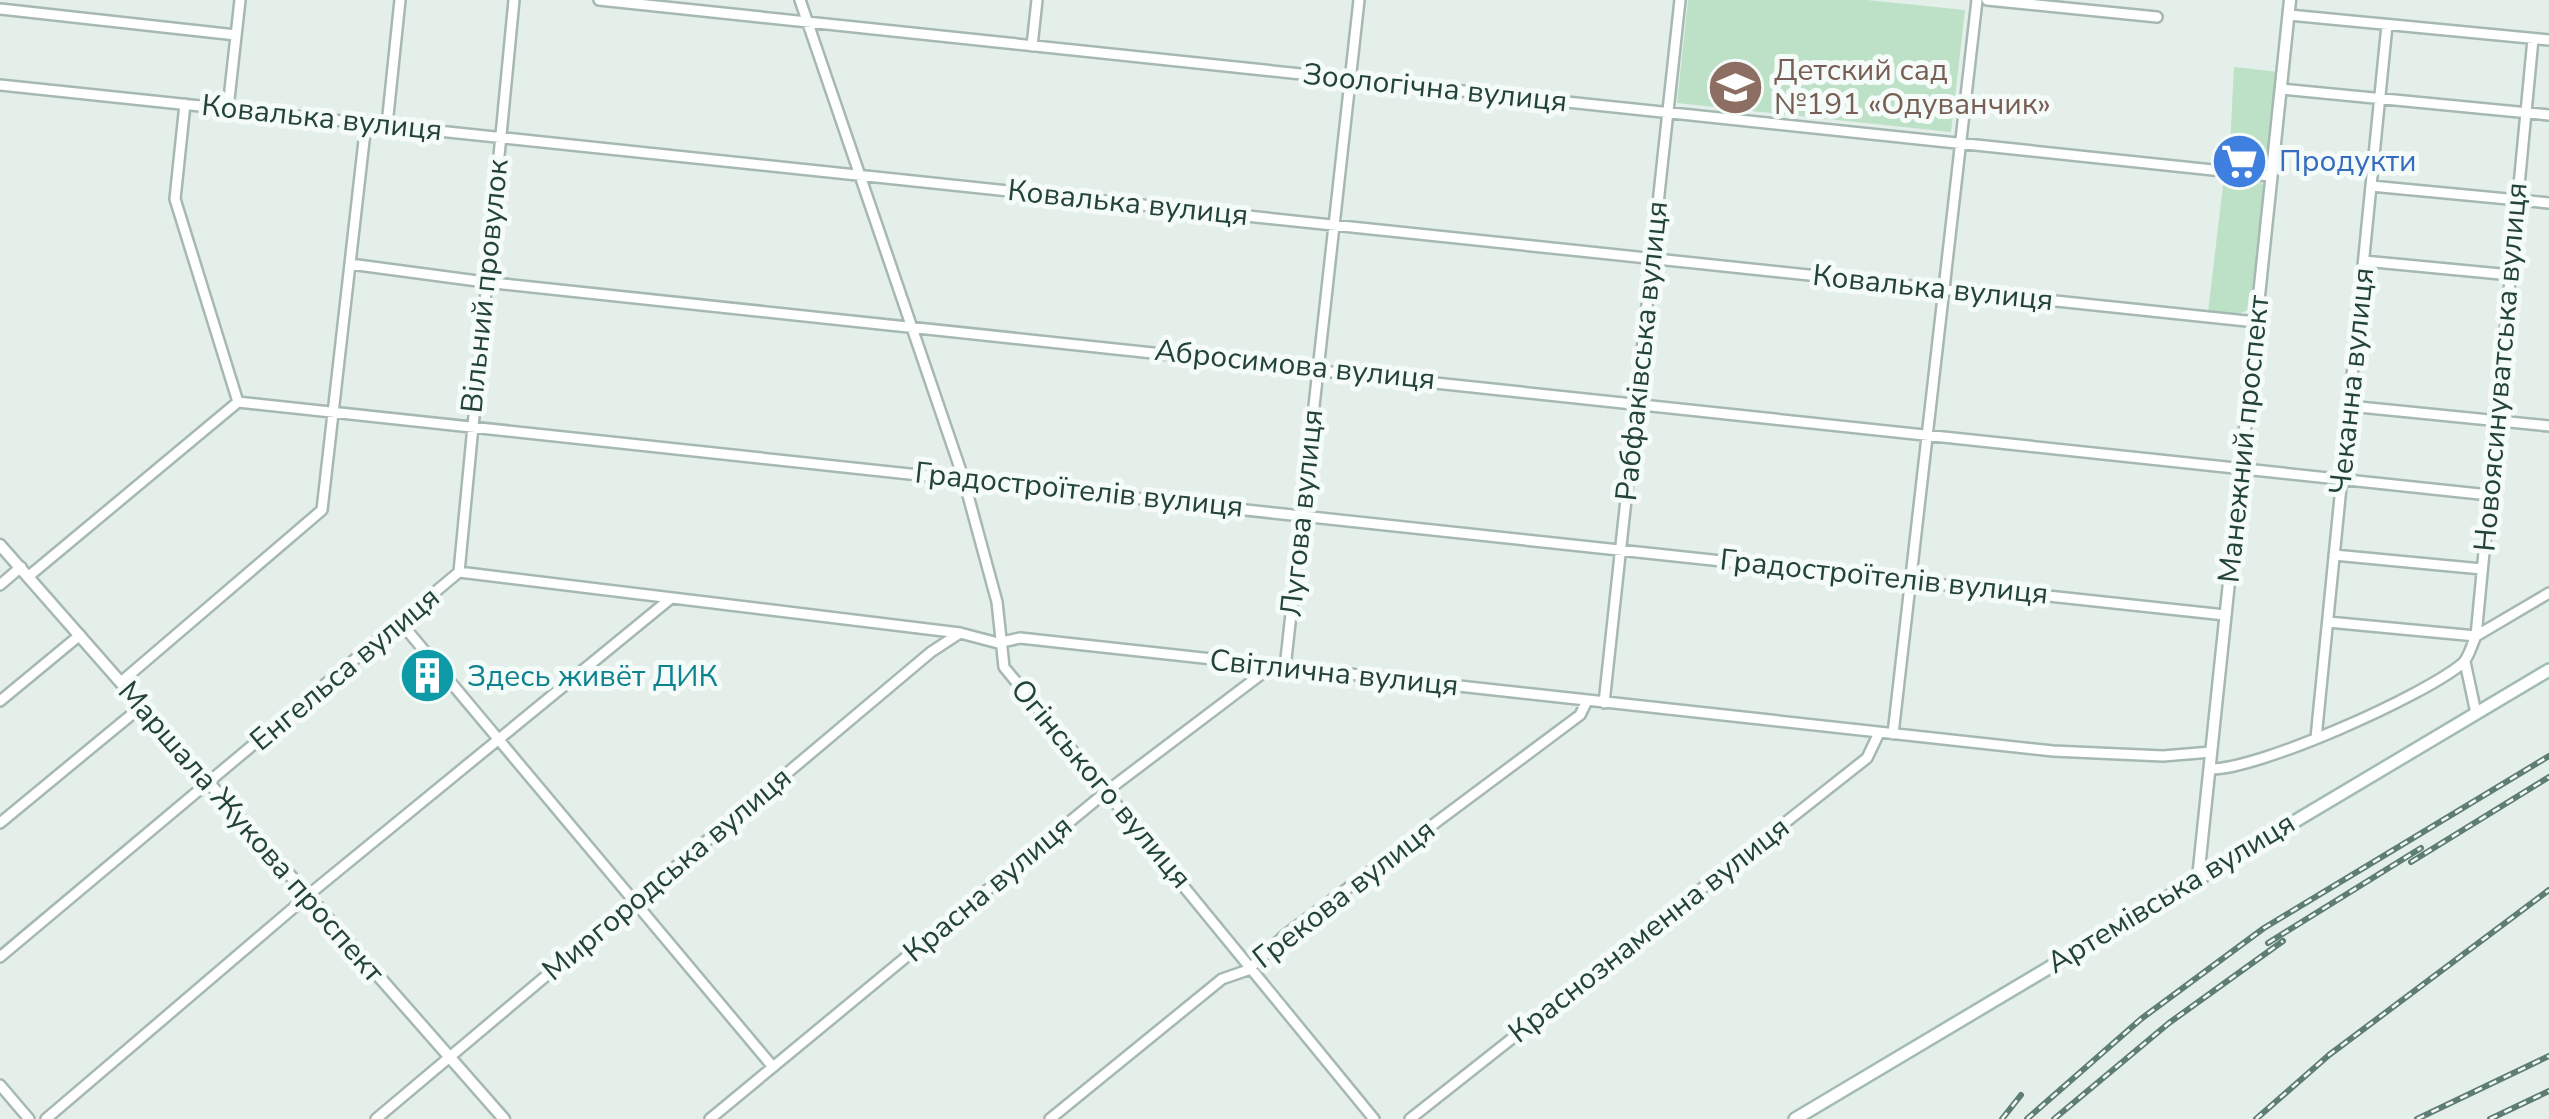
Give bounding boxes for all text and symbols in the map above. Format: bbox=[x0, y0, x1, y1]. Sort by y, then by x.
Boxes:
place label: Детский сад №191 «Одуванчик» bbox=[1774, 50, 2051, 125]
street label: Зоологічна вулиця bbox=[1301, 54, 1569, 122]
school or university icon: Детский сад №191 «Одуванчик» bbox=[1705, 57, 1765, 117]
street label: Ковалька вулиця bbox=[200, 85, 444, 151]
supermarket icon: Продукти bbox=[2210, 131, 2270, 191]
place label: Продукти bbox=[2279, 141, 2417, 182]
street label: Вільний провулок bbox=[451, 157, 519, 415]
street label: Ковалька вулиця bbox=[1006, 170, 1250, 236]
street label: Новоясинуватська вулиця bbox=[2464, 181, 2538, 553]
street label: Рабфаківська вулиця bbox=[1606, 199, 1678, 503]
street label: Ковалька вулиця bbox=[1811, 255, 2055, 321]
street label: Чеканна вулиця bbox=[2320, 266, 2384, 496]
street label: Манежний проспект bbox=[2209, 292, 2280, 585]
street label: Абросимова вулиця bbox=[1153, 330, 1437, 400]
street label: Лугова вулиця bbox=[1271, 407, 1333, 619]
street label: Градостроїтелiв вулиця bbox=[913, 452, 1245, 528]
street label: Градостроїтелiв вулиця bbox=[1718, 539, 2050, 615]
street label: Енгельса вулиця bbox=[241, 577, 449, 761]
street label: Світлична вулиця bbox=[1208, 640, 1460, 706]
building icon: Здесь живёт ДИК bbox=[398, 646, 458, 706]
place label: Здесь живёт ДИК bbox=[467, 656, 718, 697]
street label: Огінського вулиця bbox=[1001, 671, 1201, 897]
street label: Маршала Жукова проспект bbox=[108, 672, 394, 992]
street label: Миргородська вулиця bbox=[534, 758, 800, 990]
street label: Артемівська вулиця bbox=[2039, 803, 2303, 983]
street label: Красна вулиця bbox=[895, 806, 1081, 972]
street label: Краснознаменна вулиця bbox=[1500, 807, 1798, 1053]
street label: Грекова вулиця bbox=[1244, 810, 1444, 978]

